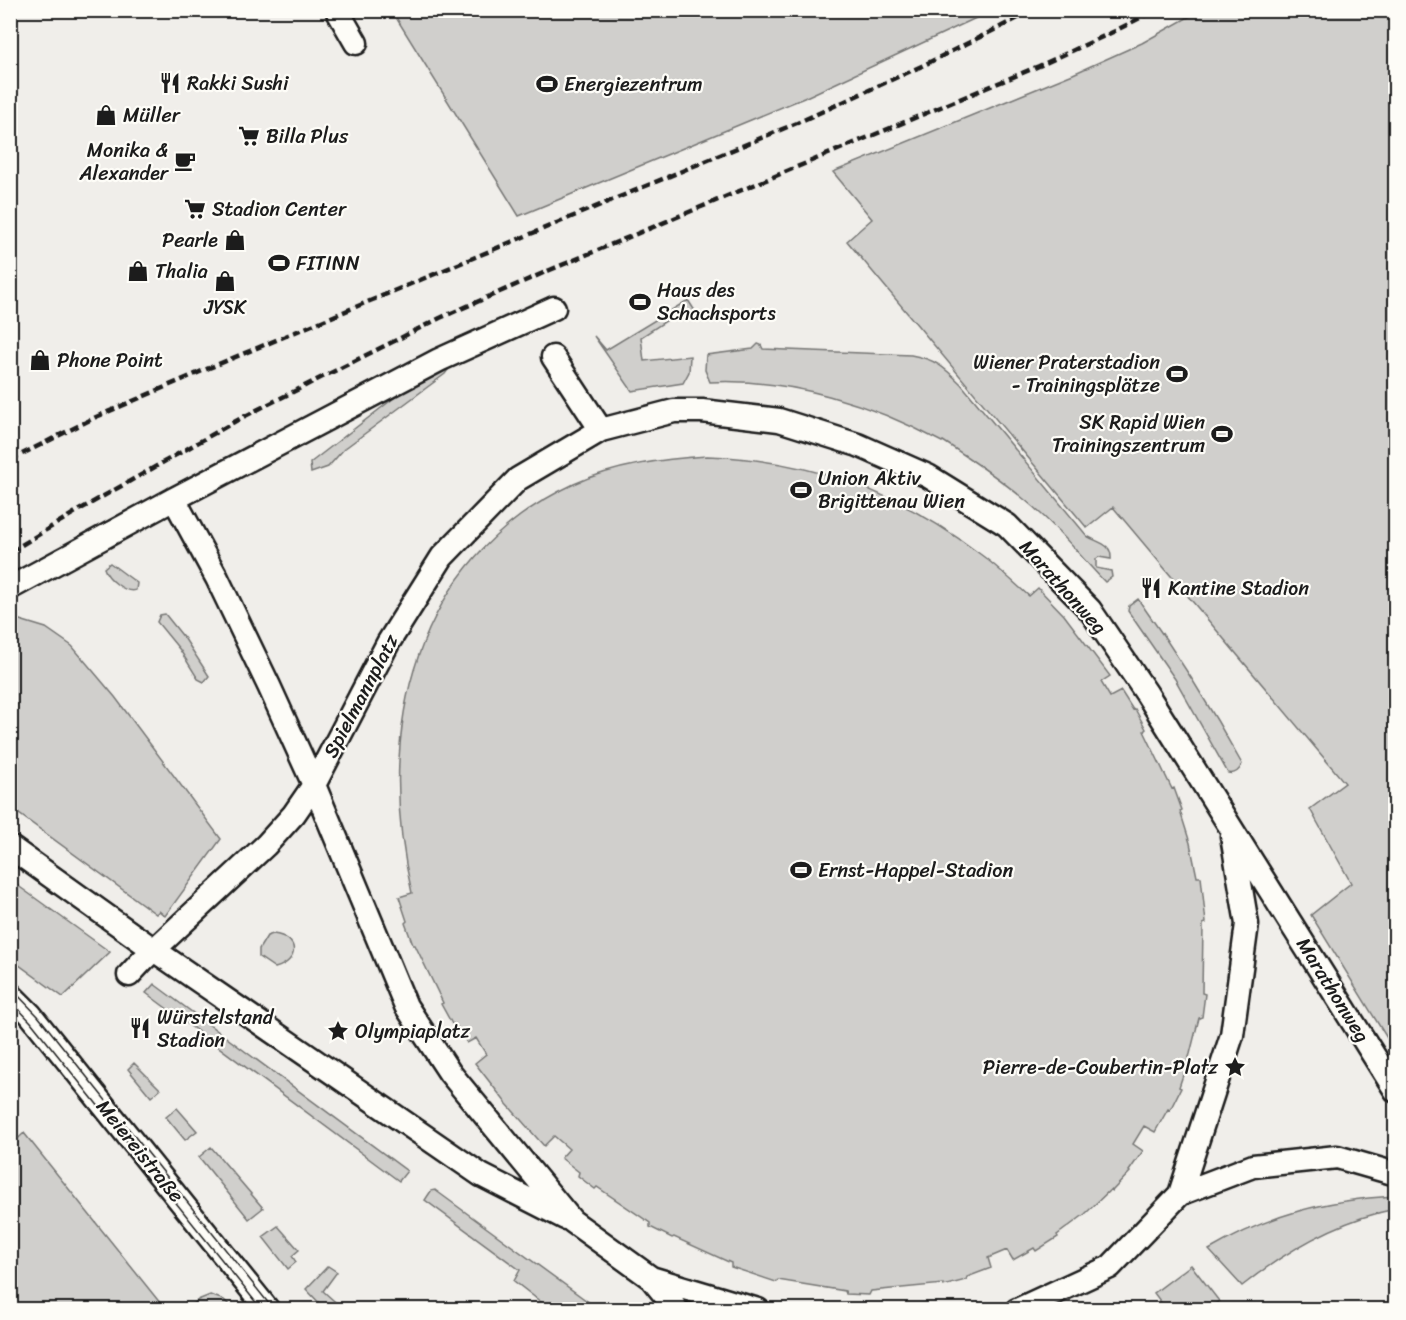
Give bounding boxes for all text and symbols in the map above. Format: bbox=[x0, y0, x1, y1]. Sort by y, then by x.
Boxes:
place label: Rakki Sushi bbox=[187, 66, 290, 101]
place label: Energiezentrum bbox=[564, 67, 703, 102]
restaurant icon: Rakki Sushi bbox=[158, 71, 182, 95]
sports icon: Energiezentrum bbox=[535, 72, 559, 96]
place label: Müller bbox=[123, 98, 181, 133]
shop icon: Müller bbox=[94, 103, 118, 127]
place label: Billa Plus bbox=[266, 119, 349, 154]
supermarket icon: Billa Plus bbox=[237, 124, 261, 148]
place label: Monika & Alexander bbox=[78, 133, 170, 191]
cafe icon: Monika & Alexander bbox=[173, 149, 197, 173]
place label: Stadion Center bbox=[212, 192, 347, 227]
supermarket icon: Stadion Center bbox=[183, 197, 207, 221]
place label: Pearle bbox=[162, 223, 218, 258]
shop icon: Pearle bbox=[223, 228, 247, 252]
place label: FITINN bbox=[296, 246, 360, 281]
sports icon: FITINN bbox=[267, 251, 291, 275]
place label: Thalia bbox=[155, 254, 208, 289]
shop icon: Thalia bbox=[126, 259, 150, 283]
shop icon: JYSK bbox=[213, 269, 237, 293]
place label: Haus des Schachsports bbox=[657, 273, 776, 331]
place label: JYSK bbox=[203, 290, 248, 325]
sports icon: Haus des Schachsports bbox=[628, 290, 652, 314]
place label: Phone Point bbox=[57, 343, 163, 378]
place label: Wiener Praterstadion - Trainingsplätze bbox=[973, 345, 1160, 403]
shop icon: Phone Point bbox=[28, 348, 52, 372]
sports icon: Wiener Praterstadion - Trainingsplätze bbox=[1165, 362, 1189, 386]
place label: SK Rapid Wien Trainingszentrum bbox=[1052, 405, 1205, 463]
sports icon: SK Rapid Wien Trainingszentrum bbox=[1210, 422, 1234, 446]
place label: Union Aktiv Brigittenau Wien bbox=[818, 461, 965, 519]
sports icon: Union Aktiv Brigittenau Wien bbox=[789, 478, 813, 502]
street label: Marathonweg bbox=[1010, 531, 1116, 643]
place label: Kantine Stadion bbox=[1168, 571, 1309, 606]
restaurant icon: Kantine Stadion bbox=[1139, 576, 1163, 600]
street label: Spielmannplatz bbox=[314, 627, 409, 764]
place label: Ernst-Happel-Stadion bbox=[818, 853, 1013, 888]
sports icon: Ernst-Happel-Stadion bbox=[789, 858, 813, 882]
street label: Marathonweg bbox=[1287, 930, 1379, 1050]
place label: Würstelstand Stadion bbox=[157, 1000, 275, 1058]
place label: Olympiaplatz bbox=[355, 1014, 471, 1049]
restaurant icon: Würstelstand Stadion bbox=[128, 1016, 152, 1040]
place icon: Olympiaplatz bbox=[326, 1019, 350, 1043]
place label: Pierre-de-Coubertin-Platz bbox=[983, 1050, 1218, 1085]
place icon: Pierre-de-Coubertin-Platz bbox=[1223, 1055, 1247, 1079]
street label: Meiereistraße bbox=[87, 1091, 193, 1211]

